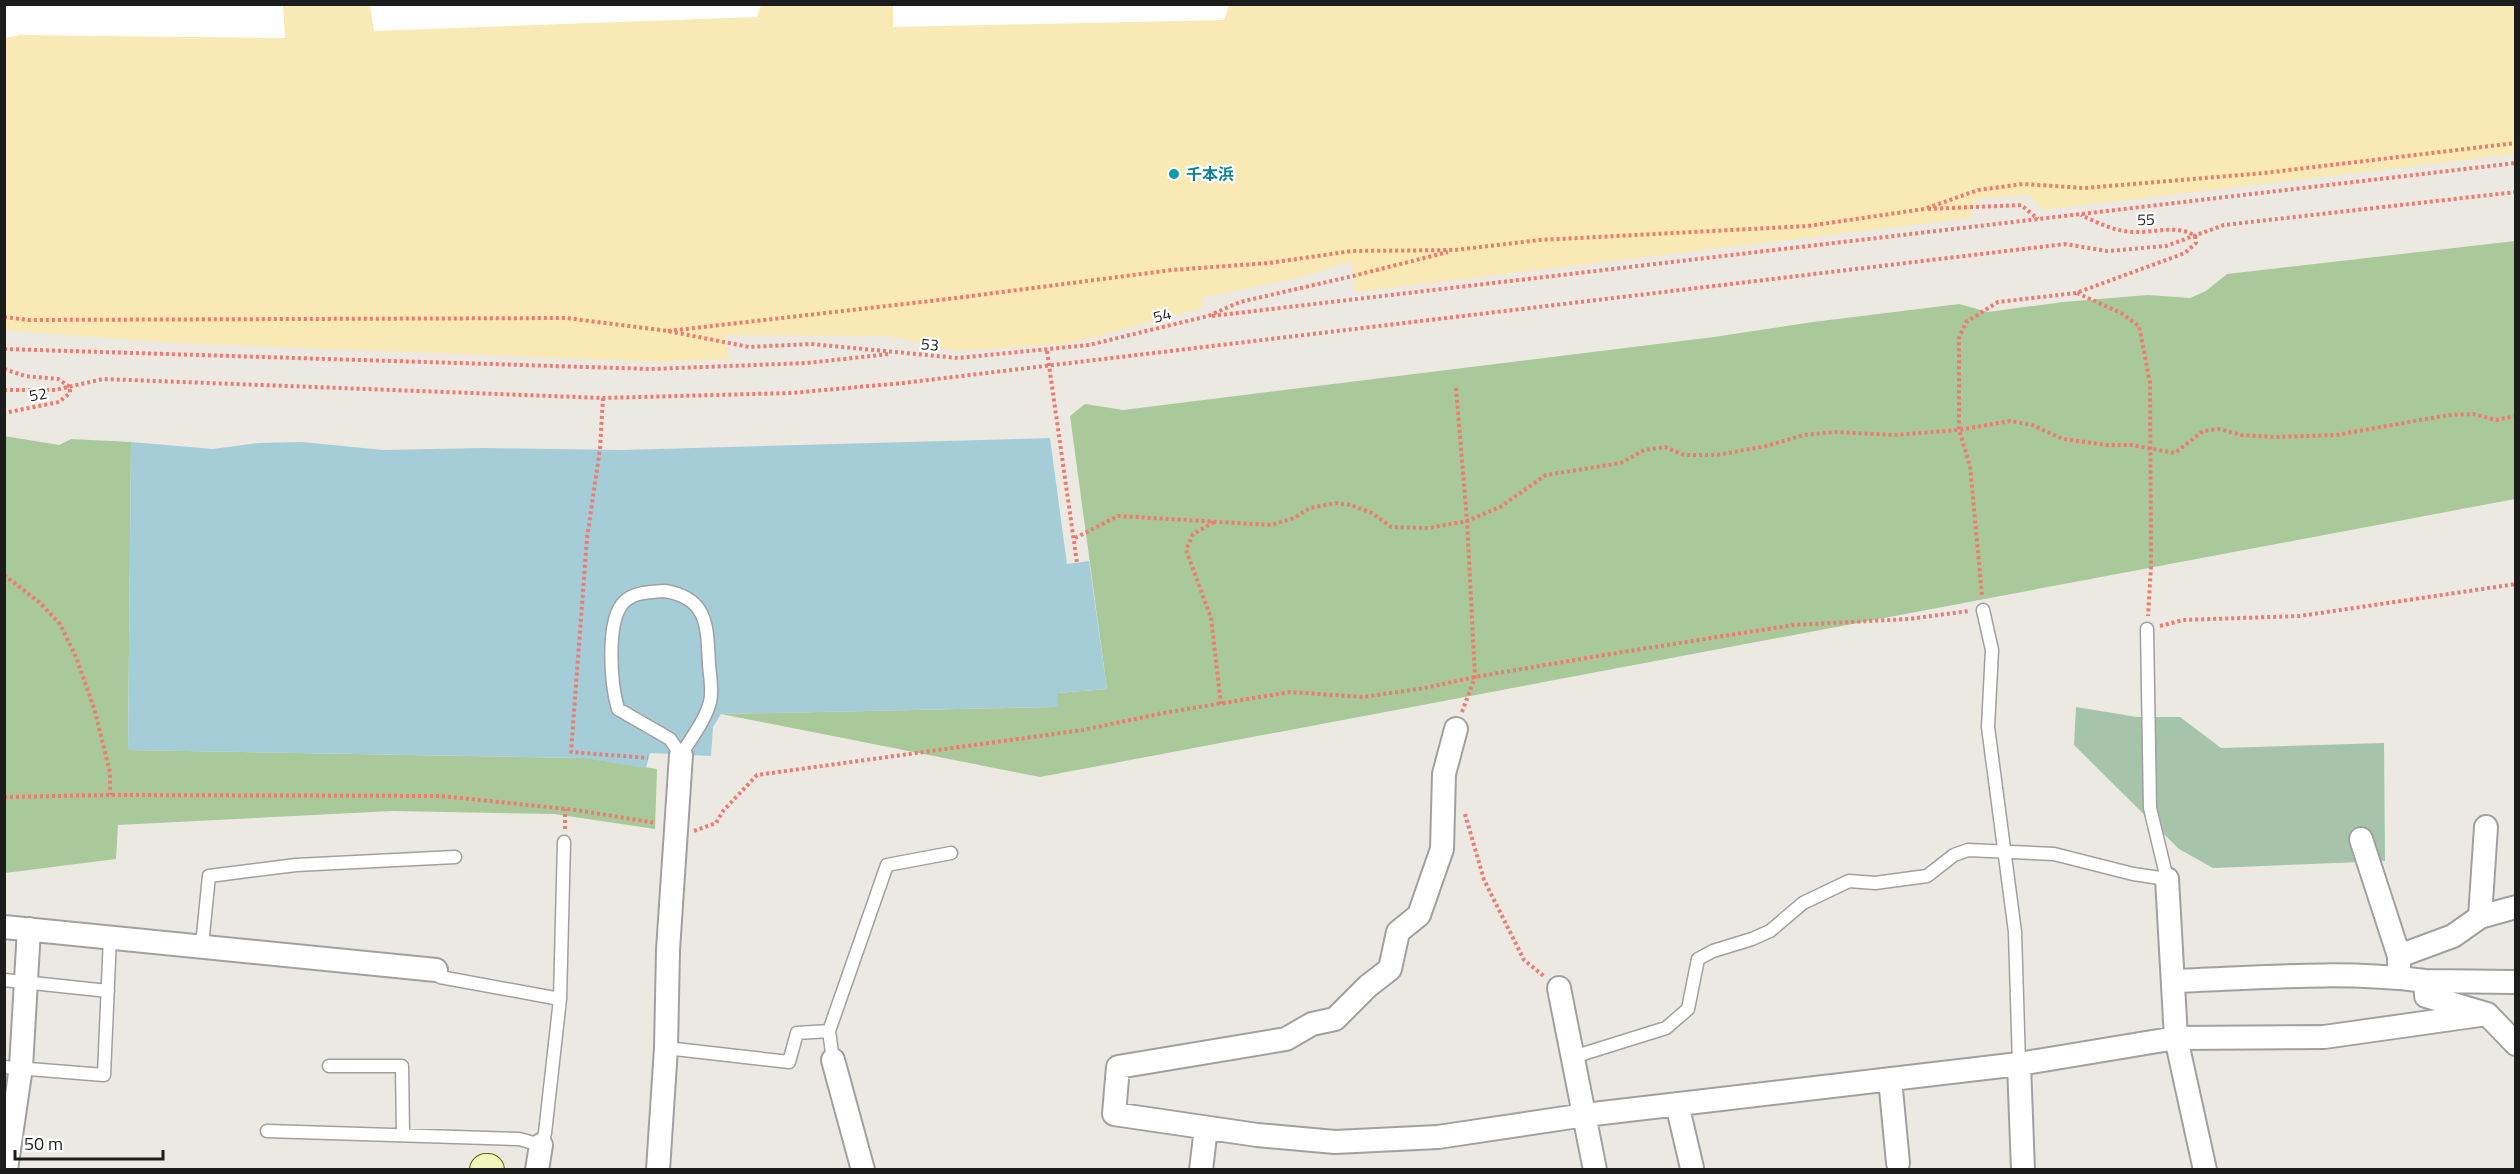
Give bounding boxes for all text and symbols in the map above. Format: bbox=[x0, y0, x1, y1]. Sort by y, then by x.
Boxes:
place label: 千本浜 bbox=[1186, 162, 1234, 186]
marker: 千本浜 bbox=[1167, 167, 1181, 181]
street label: 55 bbox=[2137, 207, 2155, 231]
street label: 54 bbox=[1150, 301, 1174, 329]
street label: 53 bbox=[920, 331, 940, 357]
street label: 52 bbox=[27, 381, 49, 407]
scale bar bbox=[15, 1123, 164, 1161]
text: 50 m bbox=[24, 1130, 63, 1157]

